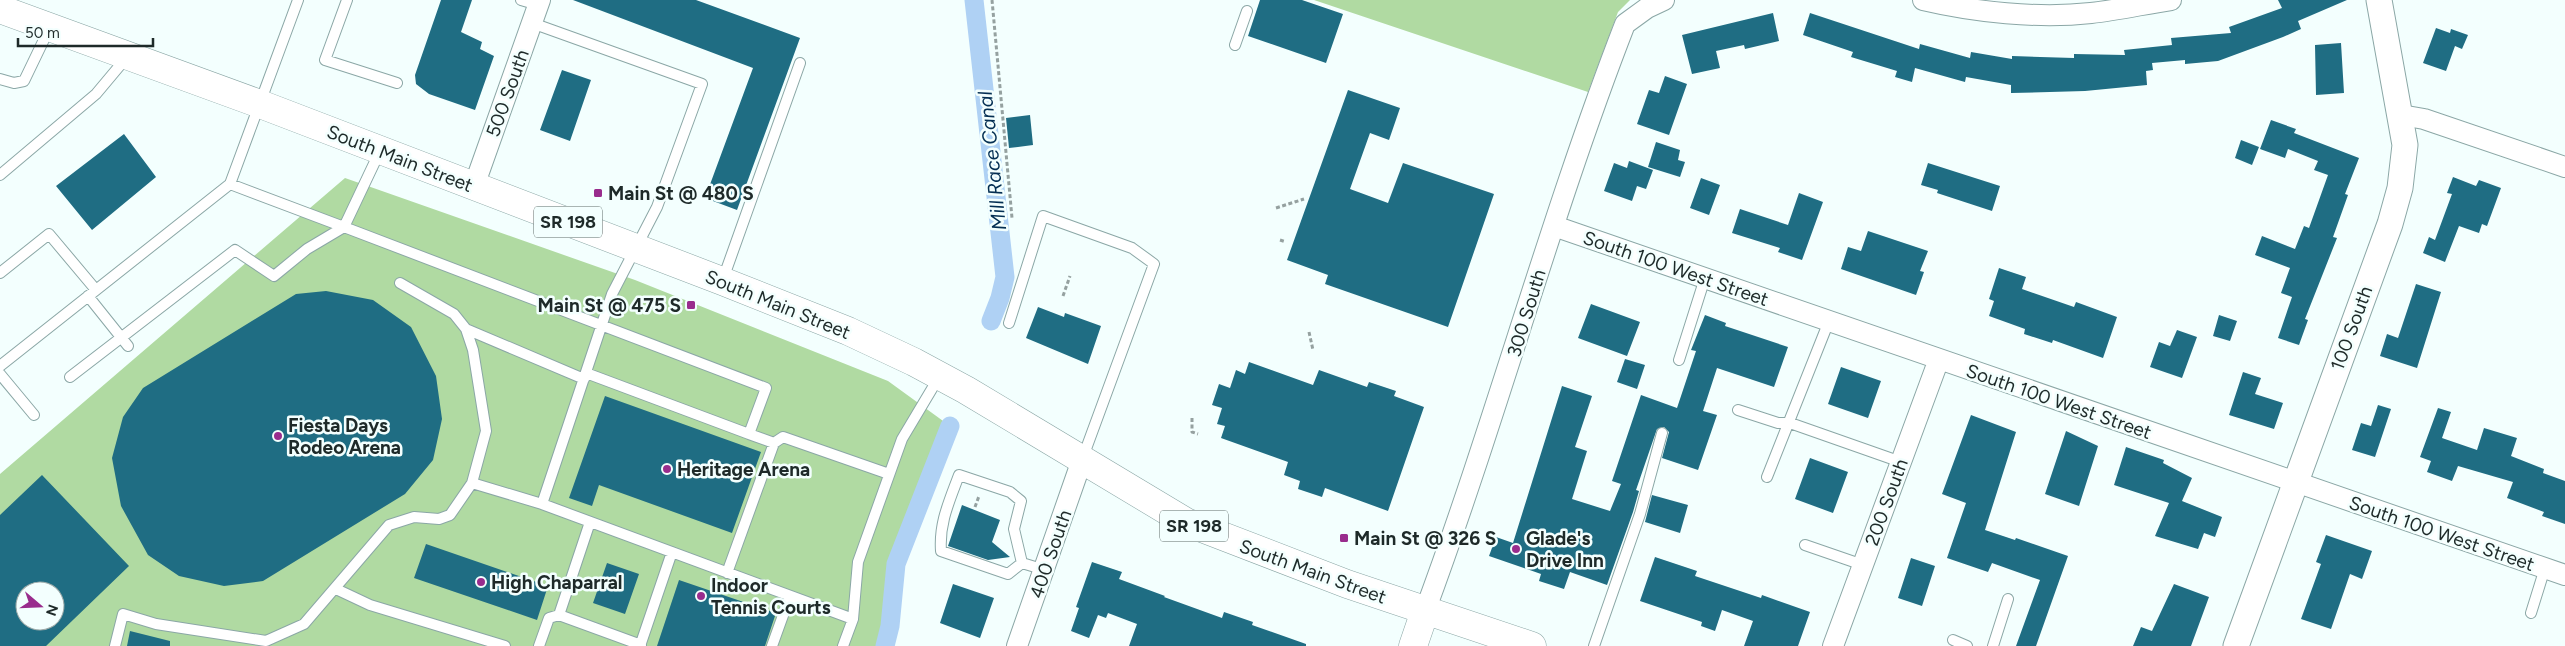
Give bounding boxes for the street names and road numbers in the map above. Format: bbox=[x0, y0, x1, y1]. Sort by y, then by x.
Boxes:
street label: 500 South bbox=[481, 46, 534, 140]
street label: South Main Street bbox=[324, 120, 476, 197]
road number: SR 198 bbox=[534, 206, 602, 238]
street label: South 100 West Street bbox=[1580, 226, 1772, 311]
street label: South Main Street bbox=[702, 265, 854, 344]
street label: 300 South bbox=[1502, 267, 1551, 360]
street label: 100 South bbox=[2326, 283, 2377, 373]
street label: South 100 West Street bbox=[1963, 359, 2155, 444]
street label: 200 South bbox=[1860, 456, 1913, 549]
street label: South 100 West Street bbox=[2346, 491, 2538, 576]
street label: 400 South bbox=[1025, 507, 1076, 601]
road number: SR 198 bbox=[1160, 511, 1228, 542]
street label: South Main Street bbox=[1236, 534, 1389, 609]

